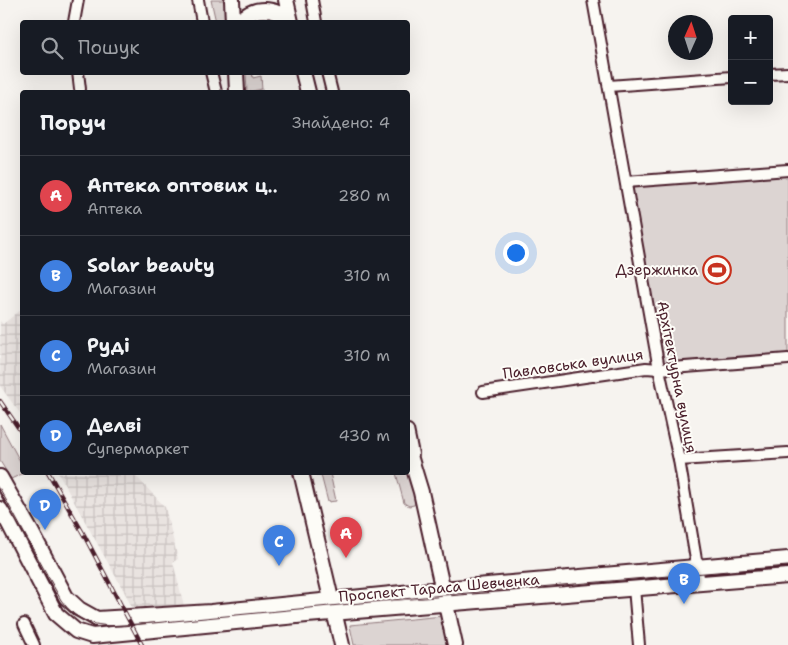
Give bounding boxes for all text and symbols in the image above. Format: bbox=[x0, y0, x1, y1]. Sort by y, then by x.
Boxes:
north arrow bbox=[668, 15, 713, 60]
map controls bbox=[728, 15, 773, 105]
button: + bbox=[728, 15, 773, 60]
search box bbox=[20, 20, 410, 75]
icon: search bbox=[38, 34, 66, 62]
text: Пошук bbox=[78, 35, 140, 60]
button: − bbox=[728, 60, 773, 105]
text: Поруч bbox=[40, 109, 106, 137]
text: Знайдено: 4 bbox=[292, 112, 390, 133]
text: Аптека оптових ц‥ bbox=[87, 173, 278, 198]
text: A bbox=[50, 185, 62, 206]
text: 280 m bbox=[338, 185, 390, 206]
text: Аптека bbox=[87, 198, 142, 219]
your location bbox=[503, 240, 529, 266]
text: Solar beauty bbox=[87, 253, 215, 278]
sports icon: Дзержинка bbox=[702, 255, 732, 285]
place label: Дзержинка bbox=[616, 260, 699, 280]
text: B bbox=[51, 265, 61, 286]
text: 310 m bbox=[343, 265, 390, 286]
text: Магазин bbox=[87, 278, 156, 299]
street label: Архітектурна вулиця bbox=[652, 299, 702, 455]
text: Рудi bbox=[87, 333, 130, 358]
street label: Павловська вулиця bbox=[501, 344, 645, 384]
text: C bbox=[51, 345, 61, 366]
text: 310 m bbox=[343, 345, 390, 366]
text: Магазин bbox=[87, 358, 156, 379]
text: Делві bbox=[87, 413, 142, 438]
text: D bbox=[50, 425, 62, 446]
text: 430 m bbox=[339, 425, 390, 446]
text: Супермаркет bbox=[87, 438, 189, 459]
pin: D bbox=[29, 489, 61, 530]
pin: A bbox=[330, 517, 362, 558]
pin: C bbox=[263, 525, 295, 566]
pin: B bbox=[668, 563, 700, 604]
street label: Проспект Тараса Шевченка bbox=[338, 569, 541, 607]

